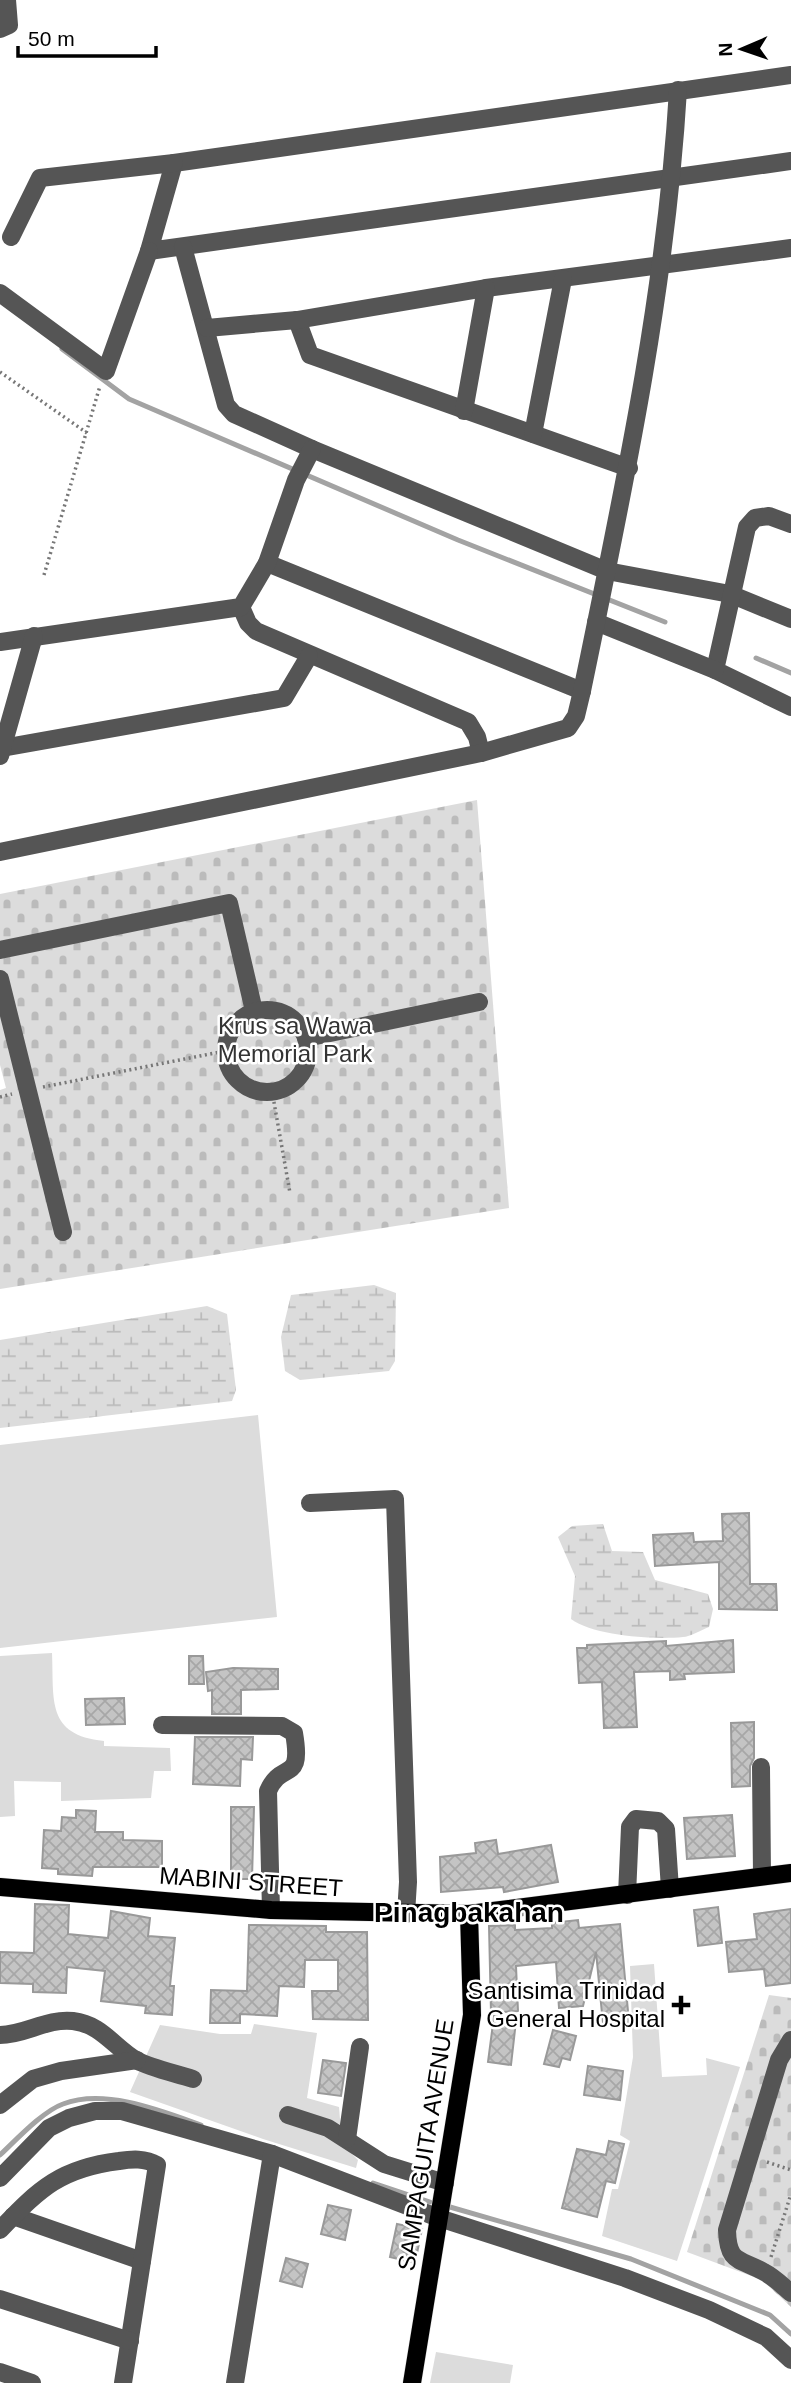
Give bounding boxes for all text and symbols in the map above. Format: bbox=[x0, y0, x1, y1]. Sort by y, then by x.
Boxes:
scale bar bbox=[18, 14, 156, 58]
north arrow bbox=[707, 14, 777, 84]
text: 50 m bbox=[28, 27, 75, 50]
text: N bbox=[715, 42, 736, 57]
park label: Krus sa Wawa Memorial Park bbox=[218, 1012, 373, 1067]
street label: MABINI STREET bbox=[158, 1862, 344, 1901]
district label: Pinagbakahan bbox=[374, 1897, 564, 1928]
place label: Santisima Trinidad General Hospital bbox=[468, 1977, 665, 2032]
marker: Santisima Trinidad General Hospital bbox=[671, 1995, 691, 2015]
street label: SAMPAGUITA AVENUE bbox=[392, 2017, 459, 2273]

